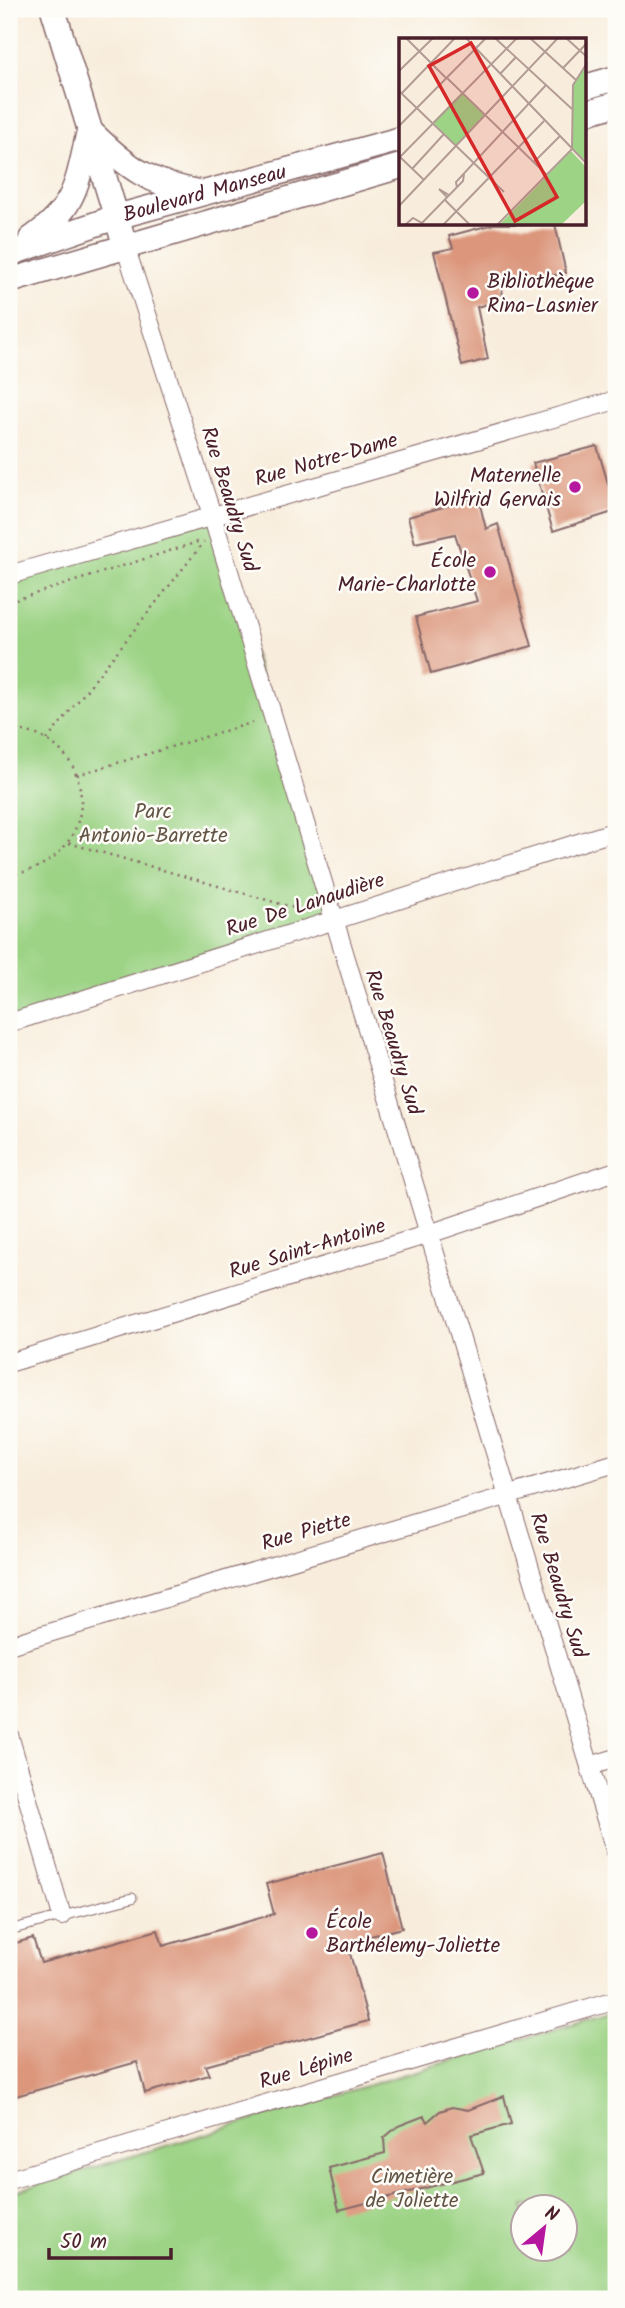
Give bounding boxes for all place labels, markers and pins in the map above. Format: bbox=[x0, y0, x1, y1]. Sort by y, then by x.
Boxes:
place label: Bibliothèque Rina-Lasnier bbox=[487, 266, 599, 323]
marker: Bibliothèque Rina-Lasnier bbox=[465, 285, 481, 301]
place label: Maternelle Wilfrid Gervais bbox=[434, 460, 562, 517]
marker: Maternelle Wilfrid Gervais bbox=[567, 479, 583, 495]
place label: École Marie-Charlotte bbox=[338, 545, 477, 602]
marker: École Marie-Charlotte bbox=[482, 564, 498, 580]
place label: École Barthélemy-Joliette bbox=[326, 1906, 501, 1963]
marker: École Barthélemy-Joliette bbox=[304, 1925, 320, 1941]

